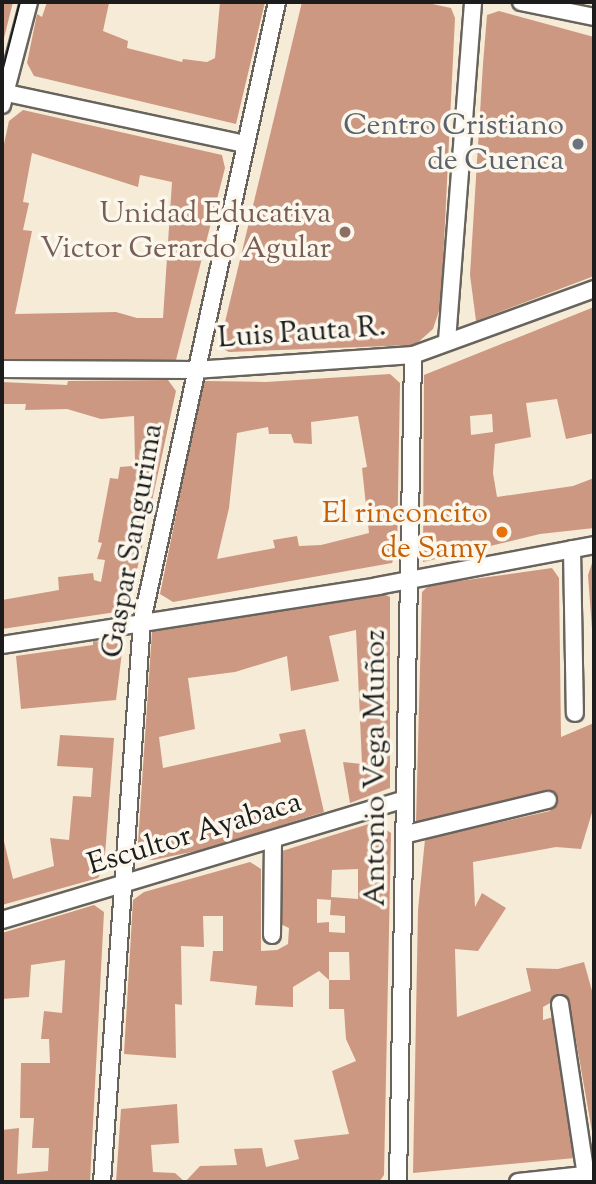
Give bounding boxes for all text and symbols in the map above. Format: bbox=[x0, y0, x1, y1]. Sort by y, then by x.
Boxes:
place label: Centro Cristiano de Cuenca bbox=[343, 109, 564, 180]
marker: Centro Cristiano de Cuenca bbox=[570, 136, 586, 152]
place label: Unidad Educativa Victor Gerardo Agular bbox=[40, 197, 331, 268]
marker: Unidad Educativa Victor Gerardo Agular bbox=[337, 224, 353, 240]
street label: Luis Pauta R. bbox=[217, 310, 387, 358]
street label: Gaspar Sangurima bbox=[96, 421, 172, 661]
place label: El rinconcito de Samy bbox=[322, 497, 488, 568]
marker: El rinconcito de Samy bbox=[494, 524, 510, 540]
street label: Antonio Vega Muñoz bbox=[359, 629, 395, 907]
street label: Escultor Ayabaca bbox=[84, 785, 306, 885]

